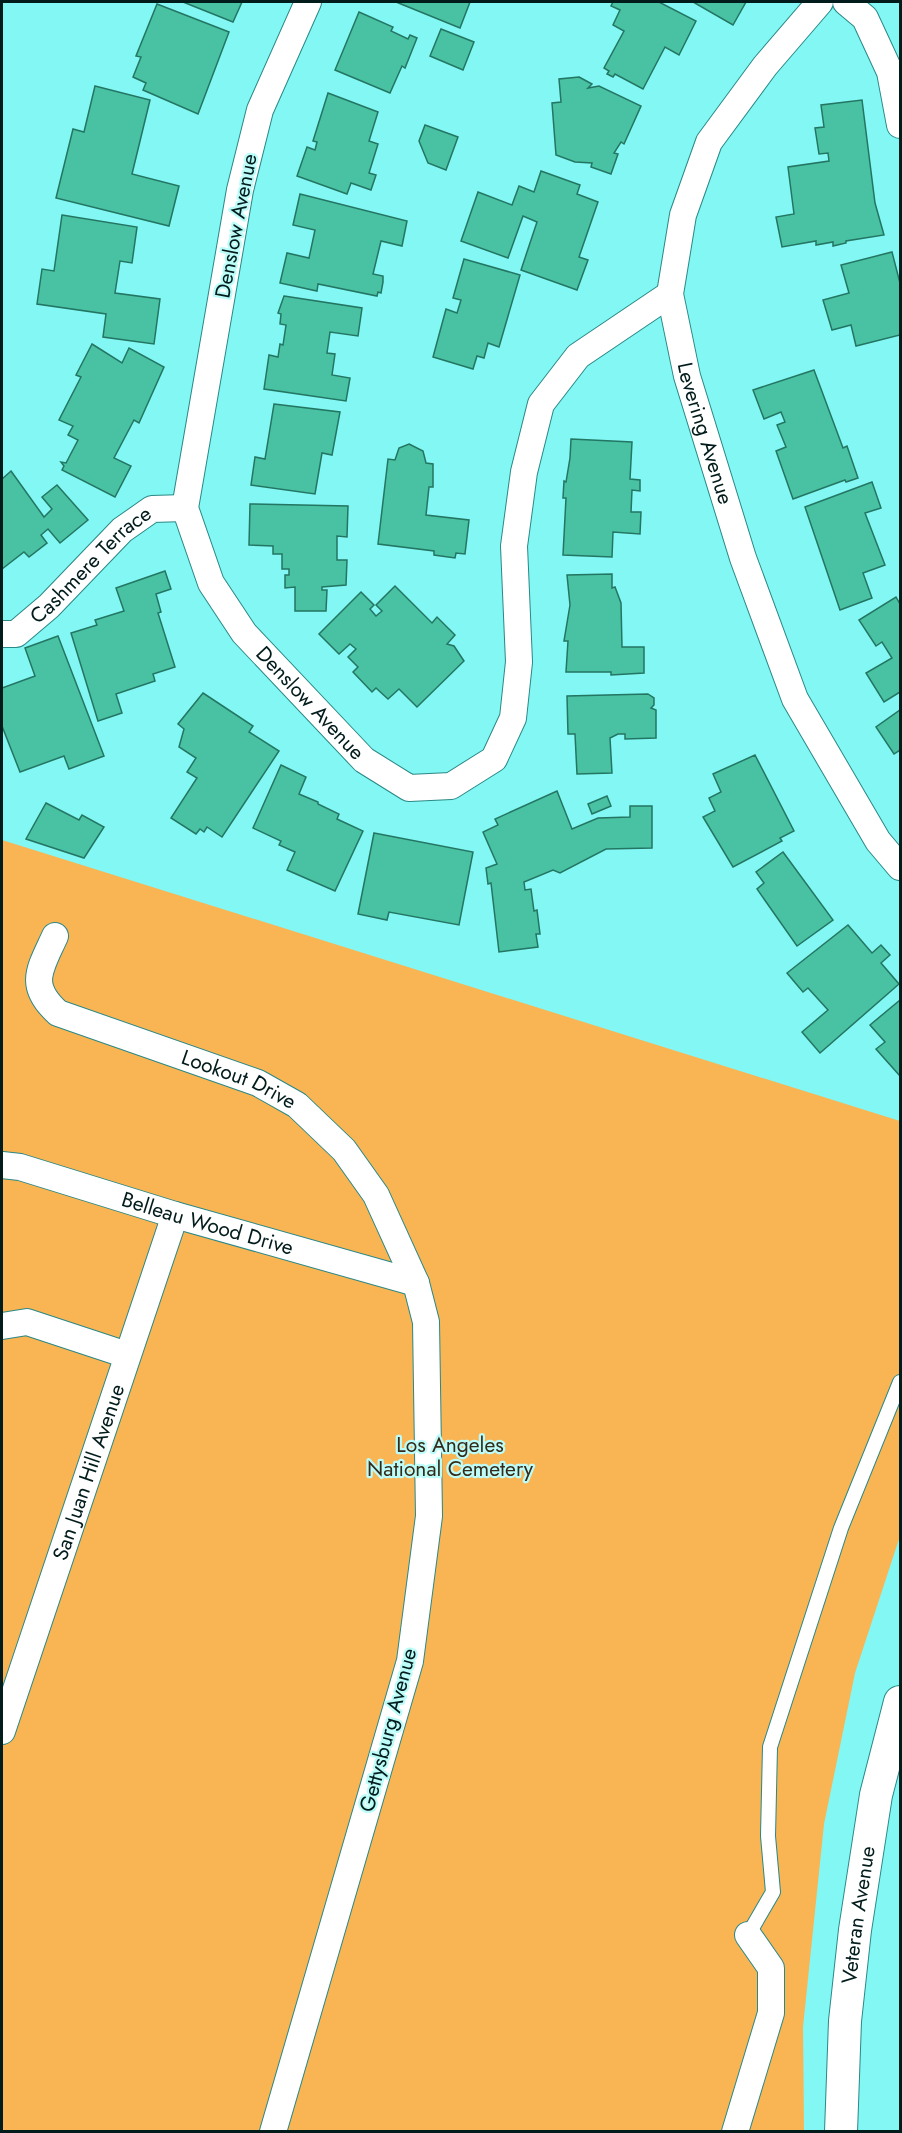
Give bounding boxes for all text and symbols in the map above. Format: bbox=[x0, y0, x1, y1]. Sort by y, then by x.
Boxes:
street label: Denslow Avenue bbox=[207, 151, 265, 301]
street label: Levering Avenue bbox=[670, 360, 741, 508]
street label: Cashmere Terrace bbox=[23, 499, 158, 631]
street label: Denslow Avenue bbox=[249, 639, 372, 767]
street label: Lookout Drive bbox=[177, 1042, 302, 1117]
street label: Belleau Wood Drive bbox=[118, 1184, 297, 1263]
street label: San Juan Hill Avenue bbox=[45, 1380, 132, 1564]
park label: Los Angeles National Cemetery bbox=[367, 1430, 534, 1484]
street label: Gettysburg Avenue bbox=[352, 1645, 424, 1815]
street label: Veteran Avenue bbox=[834, 1844, 883, 1985]

